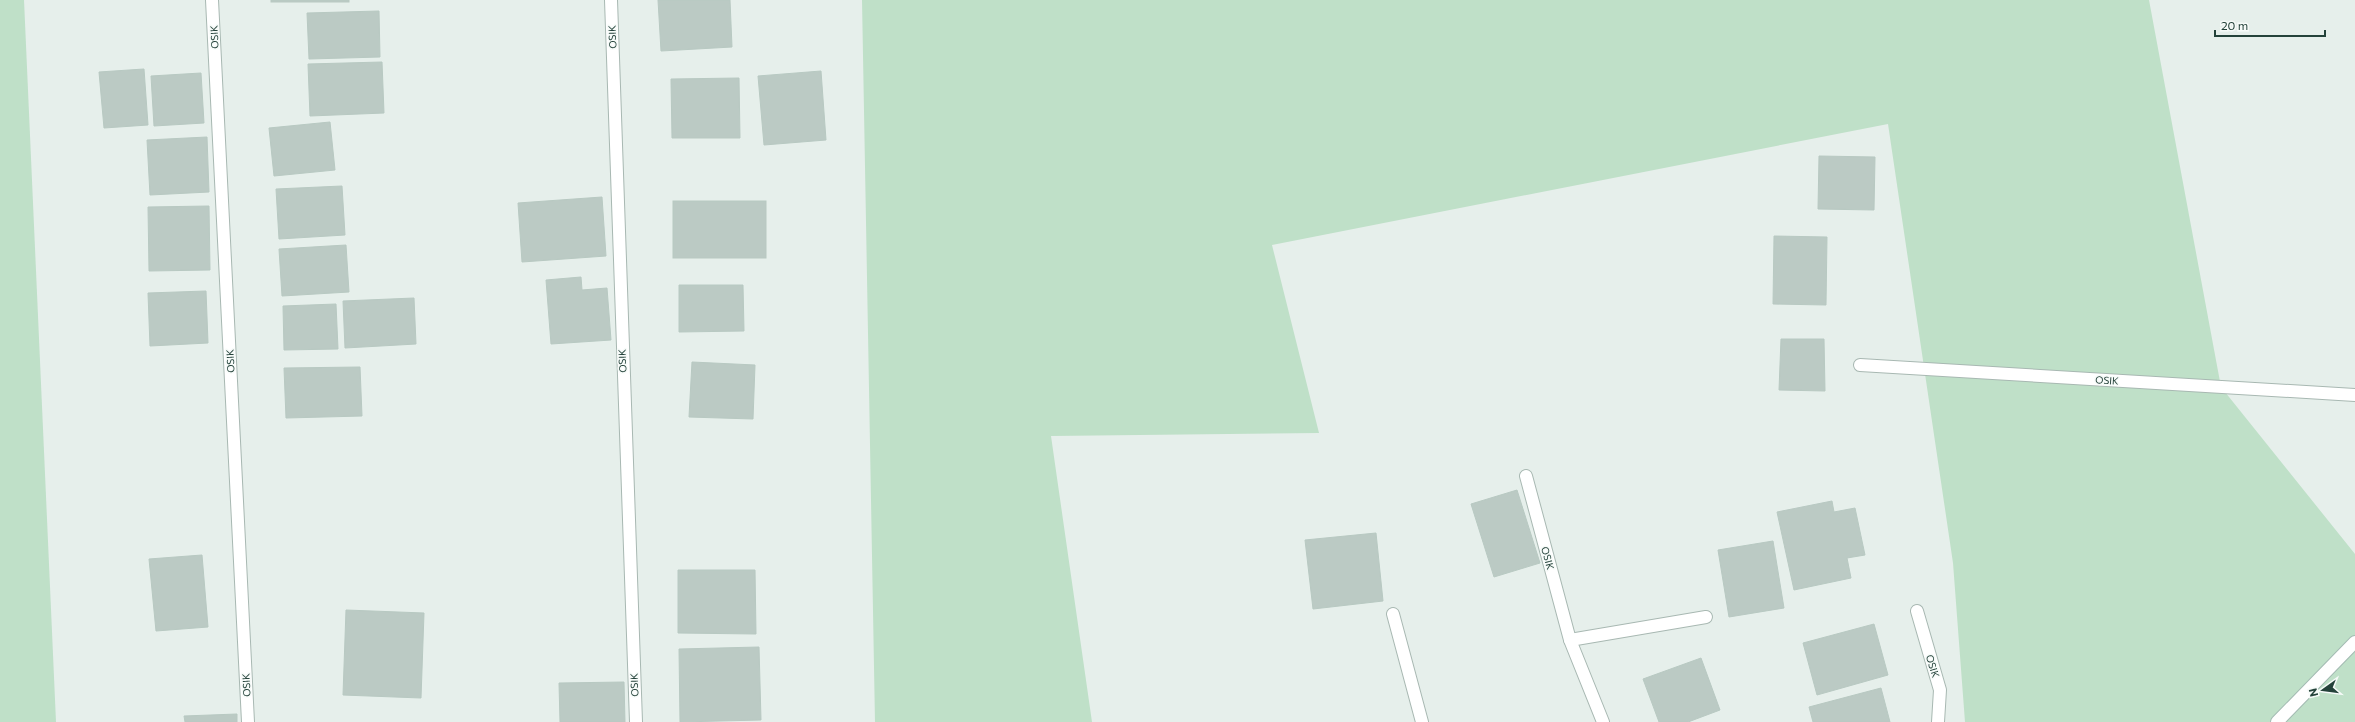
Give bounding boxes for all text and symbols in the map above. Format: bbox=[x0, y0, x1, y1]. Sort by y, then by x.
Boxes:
scale bar bbox=[2215, 12, 2325, 38]
text: 20 m bbox=[2221, 18, 2248, 32]
street label: OSIK bbox=[207, 25, 221, 49]
street label: OSIK bbox=[606, 25, 618, 49]
street label: OSIK bbox=[223, 349, 237, 373]
street label: OSIK bbox=[616, 349, 628, 373]
street label: OSIK bbox=[2095, 373, 2119, 387]
street label: OSIK bbox=[1539, 545, 1557, 571]
street label: OSIK bbox=[1924, 653, 1942, 679]
north arrow bbox=[2303, 670, 2343, 710]
street label: OSIK bbox=[239, 673, 253, 697]
street label: OSIK bbox=[628, 673, 640, 697]
text: N bbox=[2306, 687, 2320, 698]

